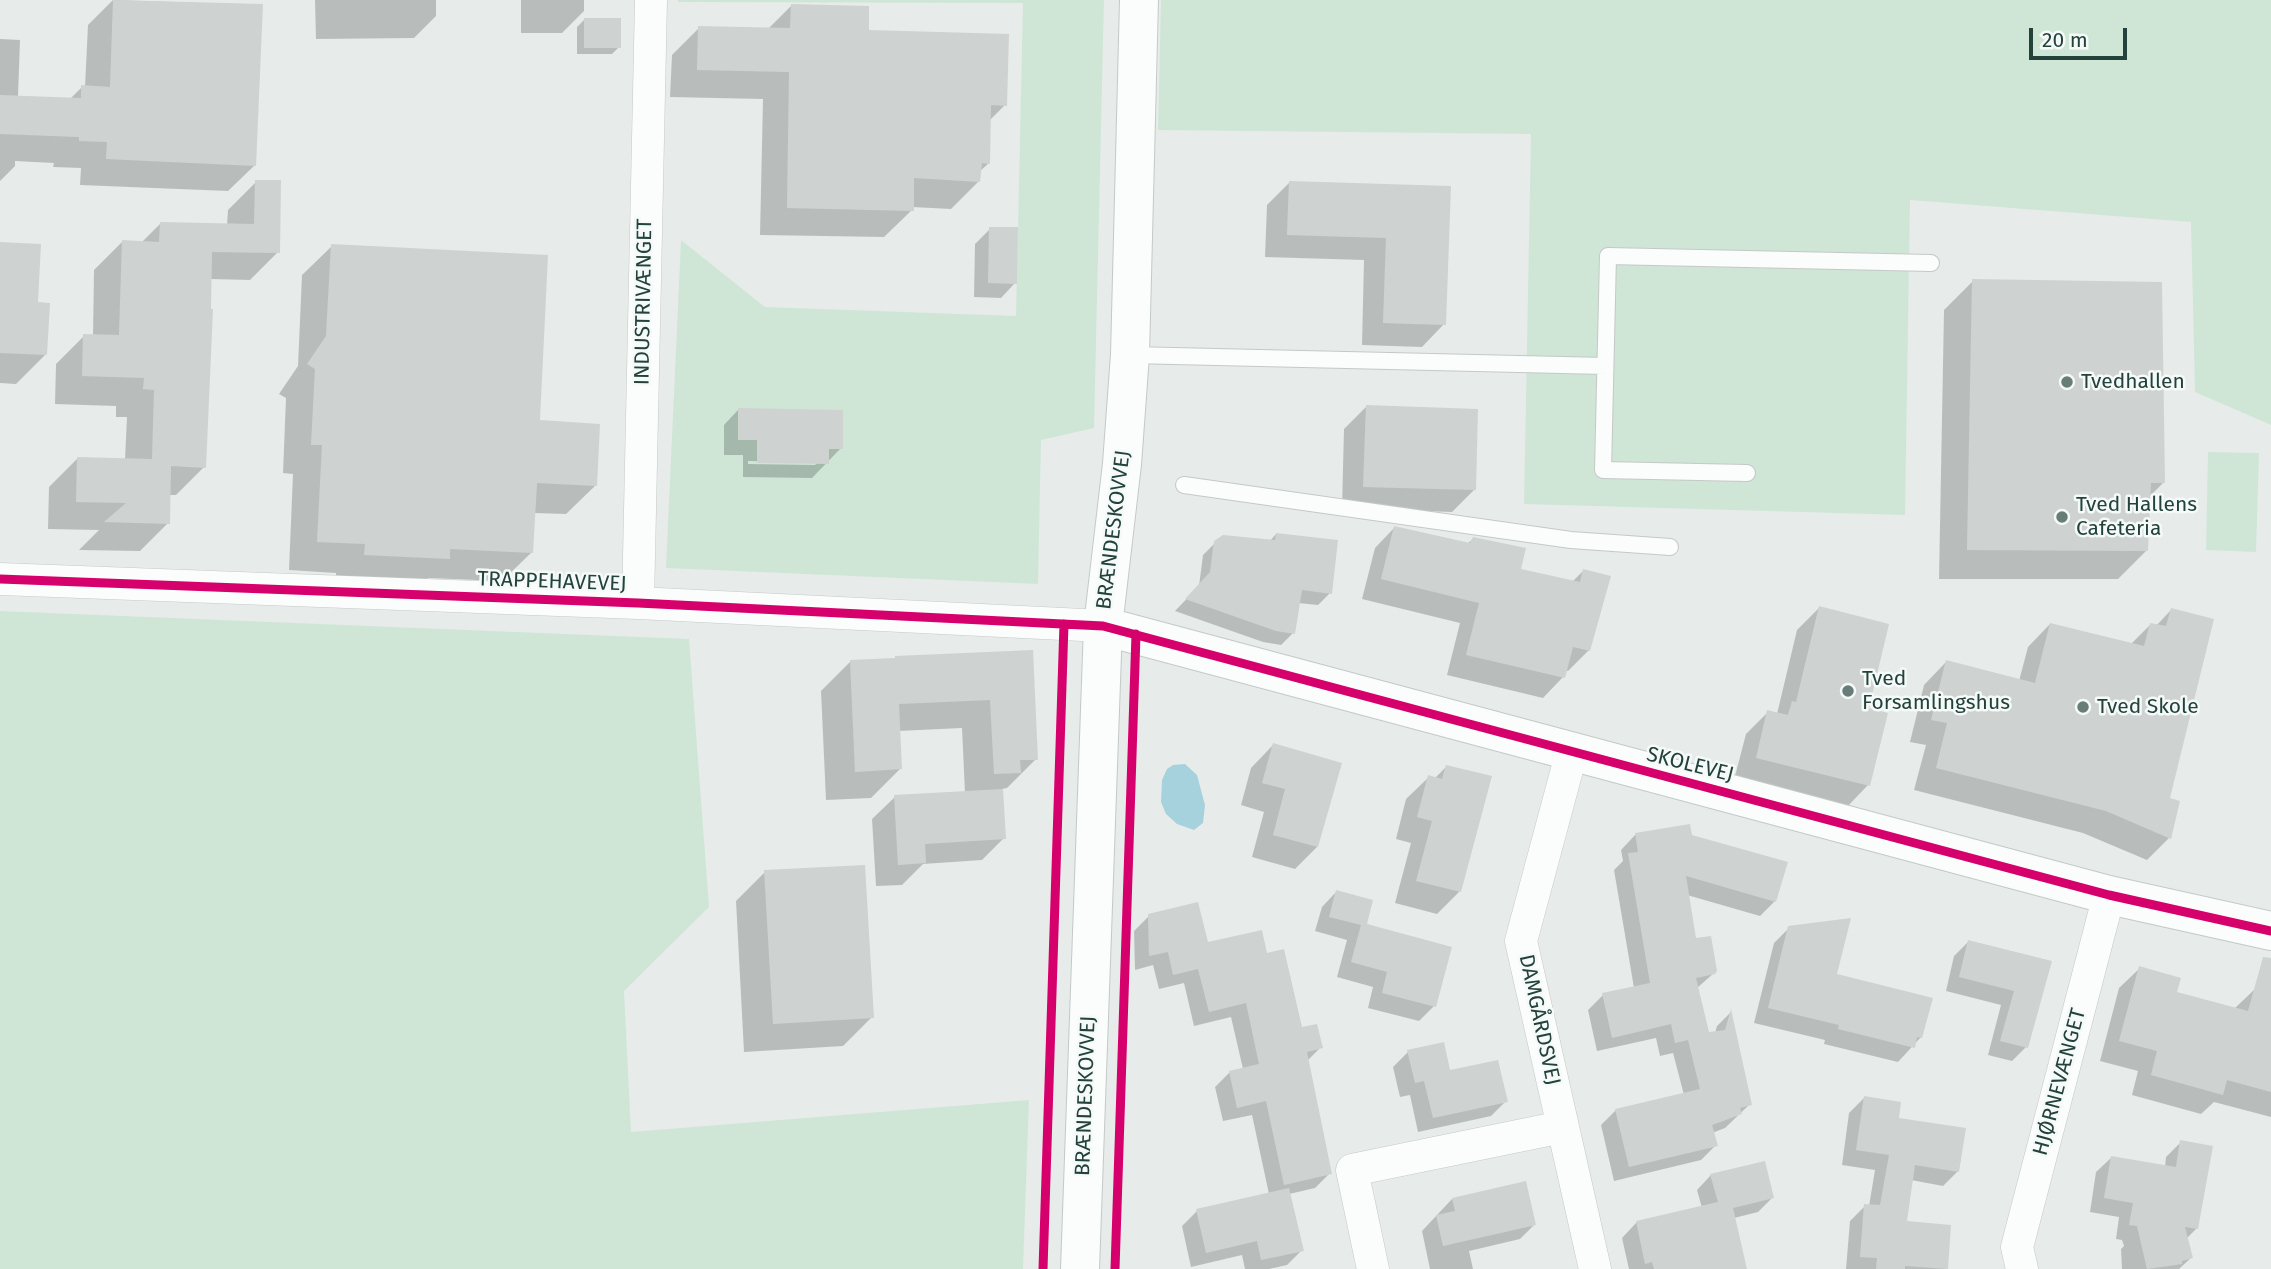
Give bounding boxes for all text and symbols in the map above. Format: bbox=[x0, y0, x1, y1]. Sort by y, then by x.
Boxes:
scale bar bbox=[2033, 14, 2131, 58]
text: 20 m bbox=[2042, 27, 2088, 53]
street label: INDUSTRIVÆNGET bbox=[630, 219, 658, 385]
place label: Tvedhallen bbox=[2081, 369, 2185, 395]
marker: Tvedhallen bbox=[2059, 374, 2075, 390]
street label: BRÆNDESKOVVEJ bbox=[1092, 449, 1136, 611]
place label: Tved Hallens Cafeteria bbox=[2076, 492, 2197, 542]
marker: Tved Hallens Cafeteria bbox=[2054, 509, 2070, 525]
street label: TRAPPEHAVEVEJ bbox=[477, 567, 627, 597]
place label: Tved Forsamlingshus bbox=[1862, 666, 2010, 716]
marker: Tved Forsamlingshus bbox=[1840, 683, 1856, 699]
place label: Tved Skole bbox=[2097, 694, 2199, 720]
marker: Tved Skole bbox=[2075, 699, 2091, 715]
street label: SKOLEVEJ bbox=[1644, 742, 1736, 788]
street label: DAMGÅRDSVEJ bbox=[1513, 952, 1565, 1088]
street label: HJØRNEVÆNGET bbox=[2028, 1006, 2092, 1158]
street label: BRÆNDESKOVVEJ bbox=[1071, 1015, 1101, 1177]

